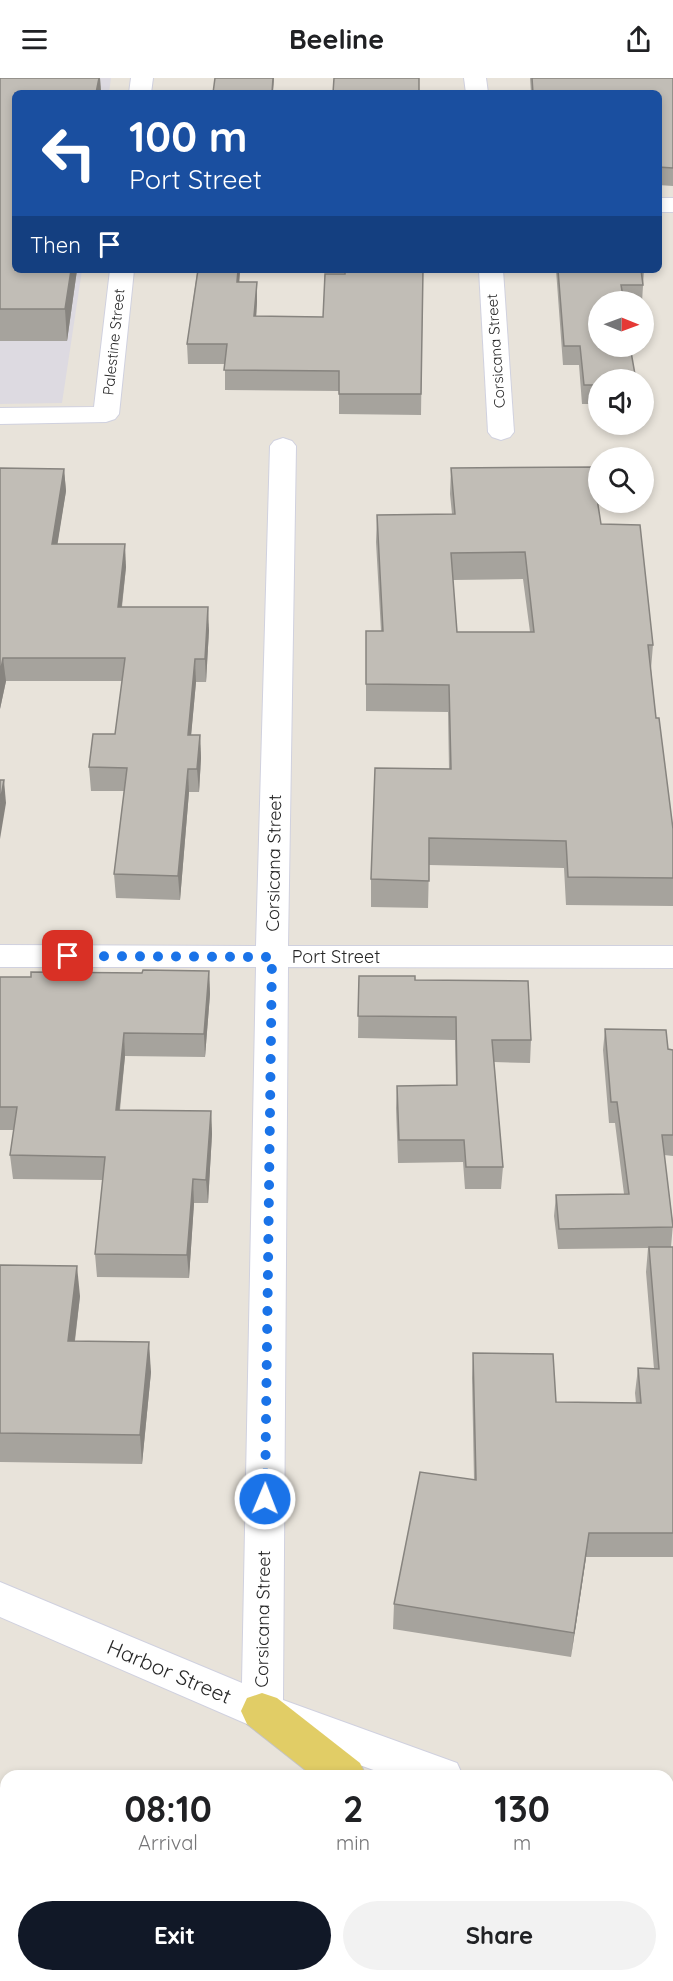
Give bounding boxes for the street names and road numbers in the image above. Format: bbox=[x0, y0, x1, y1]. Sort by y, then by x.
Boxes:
street label: Palestine Street bbox=[98, 288, 129, 396]
street label: Corsicana Street bbox=[482, 293, 509, 409]
street label: Corsicana Street bbox=[261, 794, 286, 932]
street label: Port Street bbox=[292, 945, 380, 968]
street label: Corsicana Street bbox=[250, 1550, 275, 1688]
street label: Harbor Street bbox=[103, 1633, 235, 1709]

